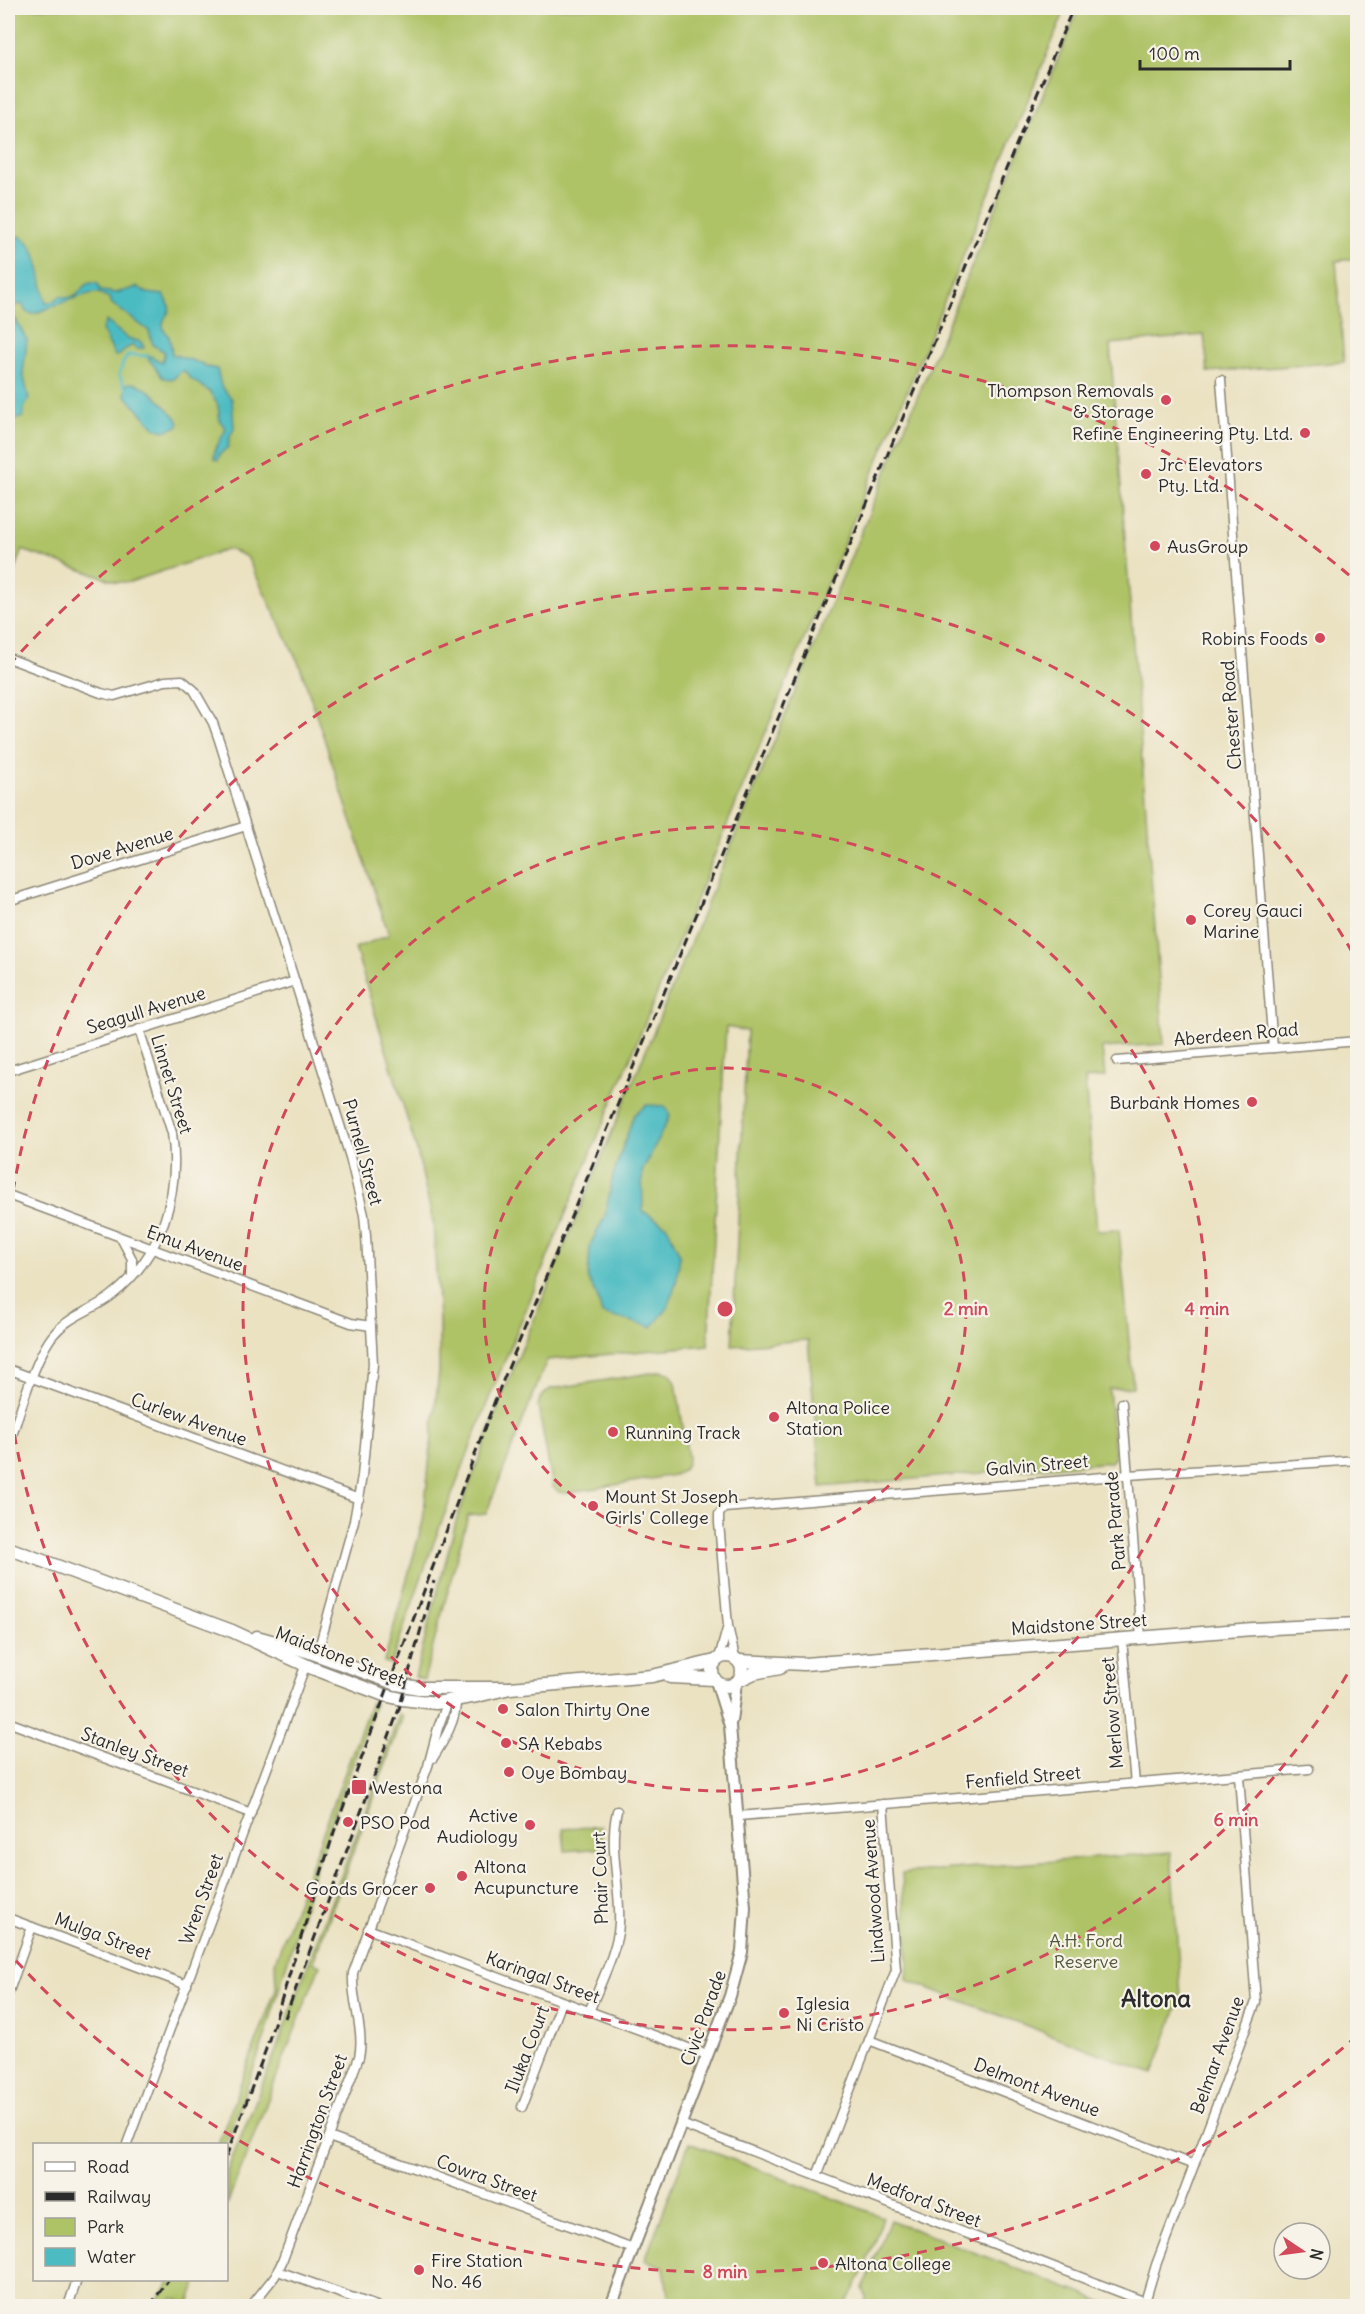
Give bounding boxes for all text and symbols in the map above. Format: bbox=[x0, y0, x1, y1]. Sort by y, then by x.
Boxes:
scale bar bbox=[1140, 33, 1290, 71]
text: 100 m bbox=[1149, 42, 1200, 65]
place label: Thompson Removals & Storage bbox=[987, 379, 1154, 423]
marker: Thompson Removals & Storage bbox=[1159, 393, 1173, 407]
place label: Refine Engineering Pty. Ltd. bbox=[1072, 422, 1293, 445]
marker: Refine Engineering Pty. Ltd. bbox=[1298, 426, 1312, 440]
place label: Jrc Elevators Pty. Ltd. bbox=[1158, 453, 1263, 497]
marker: Jrc Elevators Pty. Ltd. bbox=[1139, 467, 1153, 481]
place label: AusGroup bbox=[1167, 535, 1248, 558]
marker: AusGroup bbox=[1148, 539, 1162, 553]
place label: Robins Foods bbox=[1201, 627, 1308, 650]
marker: Robins Foods bbox=[1313, 631, 1327, 645]
street label: Chester Road bbox=[1216, 659, 1246, 770]
street label: Dove Avenue bbox=[68, 822, 176, 874]
place label: Corey Gauci Marine bbox=[1203, 899, 1303, 943]
marker: Corey Gauci Marine bbox=[1184, 913, 1198, 927]
street label: Seagull Avenue bbox=[84, 981, 208, 1039]
street label: Aberdeen Road bbox=[1173, 1017, 1300, 1051]
street label: Linnet Street bbox=[146, 1032, 198, 1136]
place label: Burbank Homes bbox=[1110, 1091, 1240, 1114]
marker: Burbank Homes bbox=[1245, 1095, 1259, 1109]
street label: Purnell Street bbox=[338, 1096, 388, 1208]
street label: Emu Avenue bbox=[143, 1220, 247, 1276]
text: 2 min bbox=[944, 1297, 989, 1320]
text: 4 min bbox=[1185, 1297, 1230, 1320]
centre of rings bbox=[715, 1299, 735, 1319]
street label: Curlew Avenue bbox=[128, 1387, 250, 1451]
place label: Altona Police Station bbox=[786, 1396, 890, 1440]
marker: Altona Police Station bbox=[767, 1410, 781, 1424]
place label: Running Track bbox=[625, 1421, 740, 1444]
marker: Running Track bbox=[606, 1425, 620, 1439]
street label: Galvin Street bbox=[985, 1449, 1089, 1481]
street label: Park Parade bbox=[1099, 1470, 1131, 1572]
place label: Mount St Joseph Girls' College bbox=[605, 1485, 739, 1529]
marker: Mount St Joseph Girls' College bbox=[586, 1499, 600, 1513]
street label: Maidstone Street bbox=[1010, 1608, 1148, 1640]
street label: Maidstone Street bbox=[272, 1621, 408, 1691]
street label: Merlow Street bbox=[1096, 1656, 1128, 1770]
place label: Salon Thirty One bbox=[515, 1698, 650, 1721]
marker: Salon Thirty One bbox=[496, 1702, 510, 1716]
street label: Stanley Street bbox=[78, 1722, 192, 1782]
place label: SA Kebabs bbox=[518, 1732, 603, 1755]
marker: SA Kebabs bbox=[499, 1736, 513, 1750]
street label: Fenfield Street bbox=[964, 1760, 1082, 1794]
place label: Oye Bombay bbox=[521, 1761, 627, 1784]
marker: Oye Bombay bbox=[502, 1765, 516, 1779]
place label: Westona bbox=[372, 1776, 442, 1799]
marker: Westona bbox=[350, 1778, 368, 1796]
place label: Active Audiology bbox=[437, 1804, 518, 1848]
text: 6 min bbox=[1214, 1808, 1259, 1831]
place label: PSO Pod bbox=[360, 1811, 431, 1834]
marker: PSO Pod bbox=[341, 1815, 355, 1829]
marker: Active Audiology bbox=[523, 1818, 537, 1832]
street label: Lindwood Avenue bbox=[856, 1818, 890, 1964]
street label: Phair Court bbox=[587, 1831, 613, 1925]
street label: Wren Street bbox=[174, 1850, 228, 1948]
place label: Altona Acupuncture bbox=[474, 1855, 579, 1899]
marker: Altona Acupuncture bbox=[455, 1869, 469, 1883]
place label: Goods Grocer bbox=[306, 1877, 419, 1900]
marker: Goods Grocer bbox=[423, 1881, 437, 1895]
street label: Mulga Street bbox=[51, 1907, 155, 1965]
park label: A.H. Ford Reserve bbox=[1049, 1929, 1123, 1973]
street label: Karingal Street bbox=[483, 1946, 603, 2008]
street label: Civic Parade bbox=[675, 1967, 731, 2069]
district label: Altona bbox=[1121, 1983, 1191, 2013]
place label: Iglesia Ni Cristo bbox=[796, 1992, 864, 2036]
street label: Belmar Avenue bbox=[1185, 1993, 1249, 2117]
street label: Iluka Court bbox=[500, 2002, 554, 2096]
marker: Iglesia Ni Cristo bbox=[777, 2006, 791, 2020]
street label: Harrington Street bbox=[282, 2051, 352, 2191]
street label: Delmont Avenue bbox=[971, 2052, 1103, 2122]
legend bbox=[33, 2143, 228, 2281]
street label: Cowra Street bbox=[433, 2149, 541, 2207]
text: Road bbox=[87, 2155, 130, 2178]
street label: Medford Street bbox=[864, 2168, 984, 2232]
text: Railway bbox=[87, 2185, 151, 2208]
text: Park bbox=[87, 2215, 124, 2238]
north arrow bbox=[1272, 2221, 1332, 2281]
text: Water bbox=[87, 2245, 137, 2268]
text: N bbox=[1306, 2247, 1328, 2262]
place label: Fire Station No. 46 bbox=[431, 2249, 523, 2293]
place label: Altona College bbox=[835, 2252, 951, 2275]
marker: Altona College bbox=[816, 2256, 830, 2270]
text: 8 min bbox=[703, 2260, 748, 2283]
marker: Fire Station No. 46 bbox=[412, 2263, 426, 2277]

